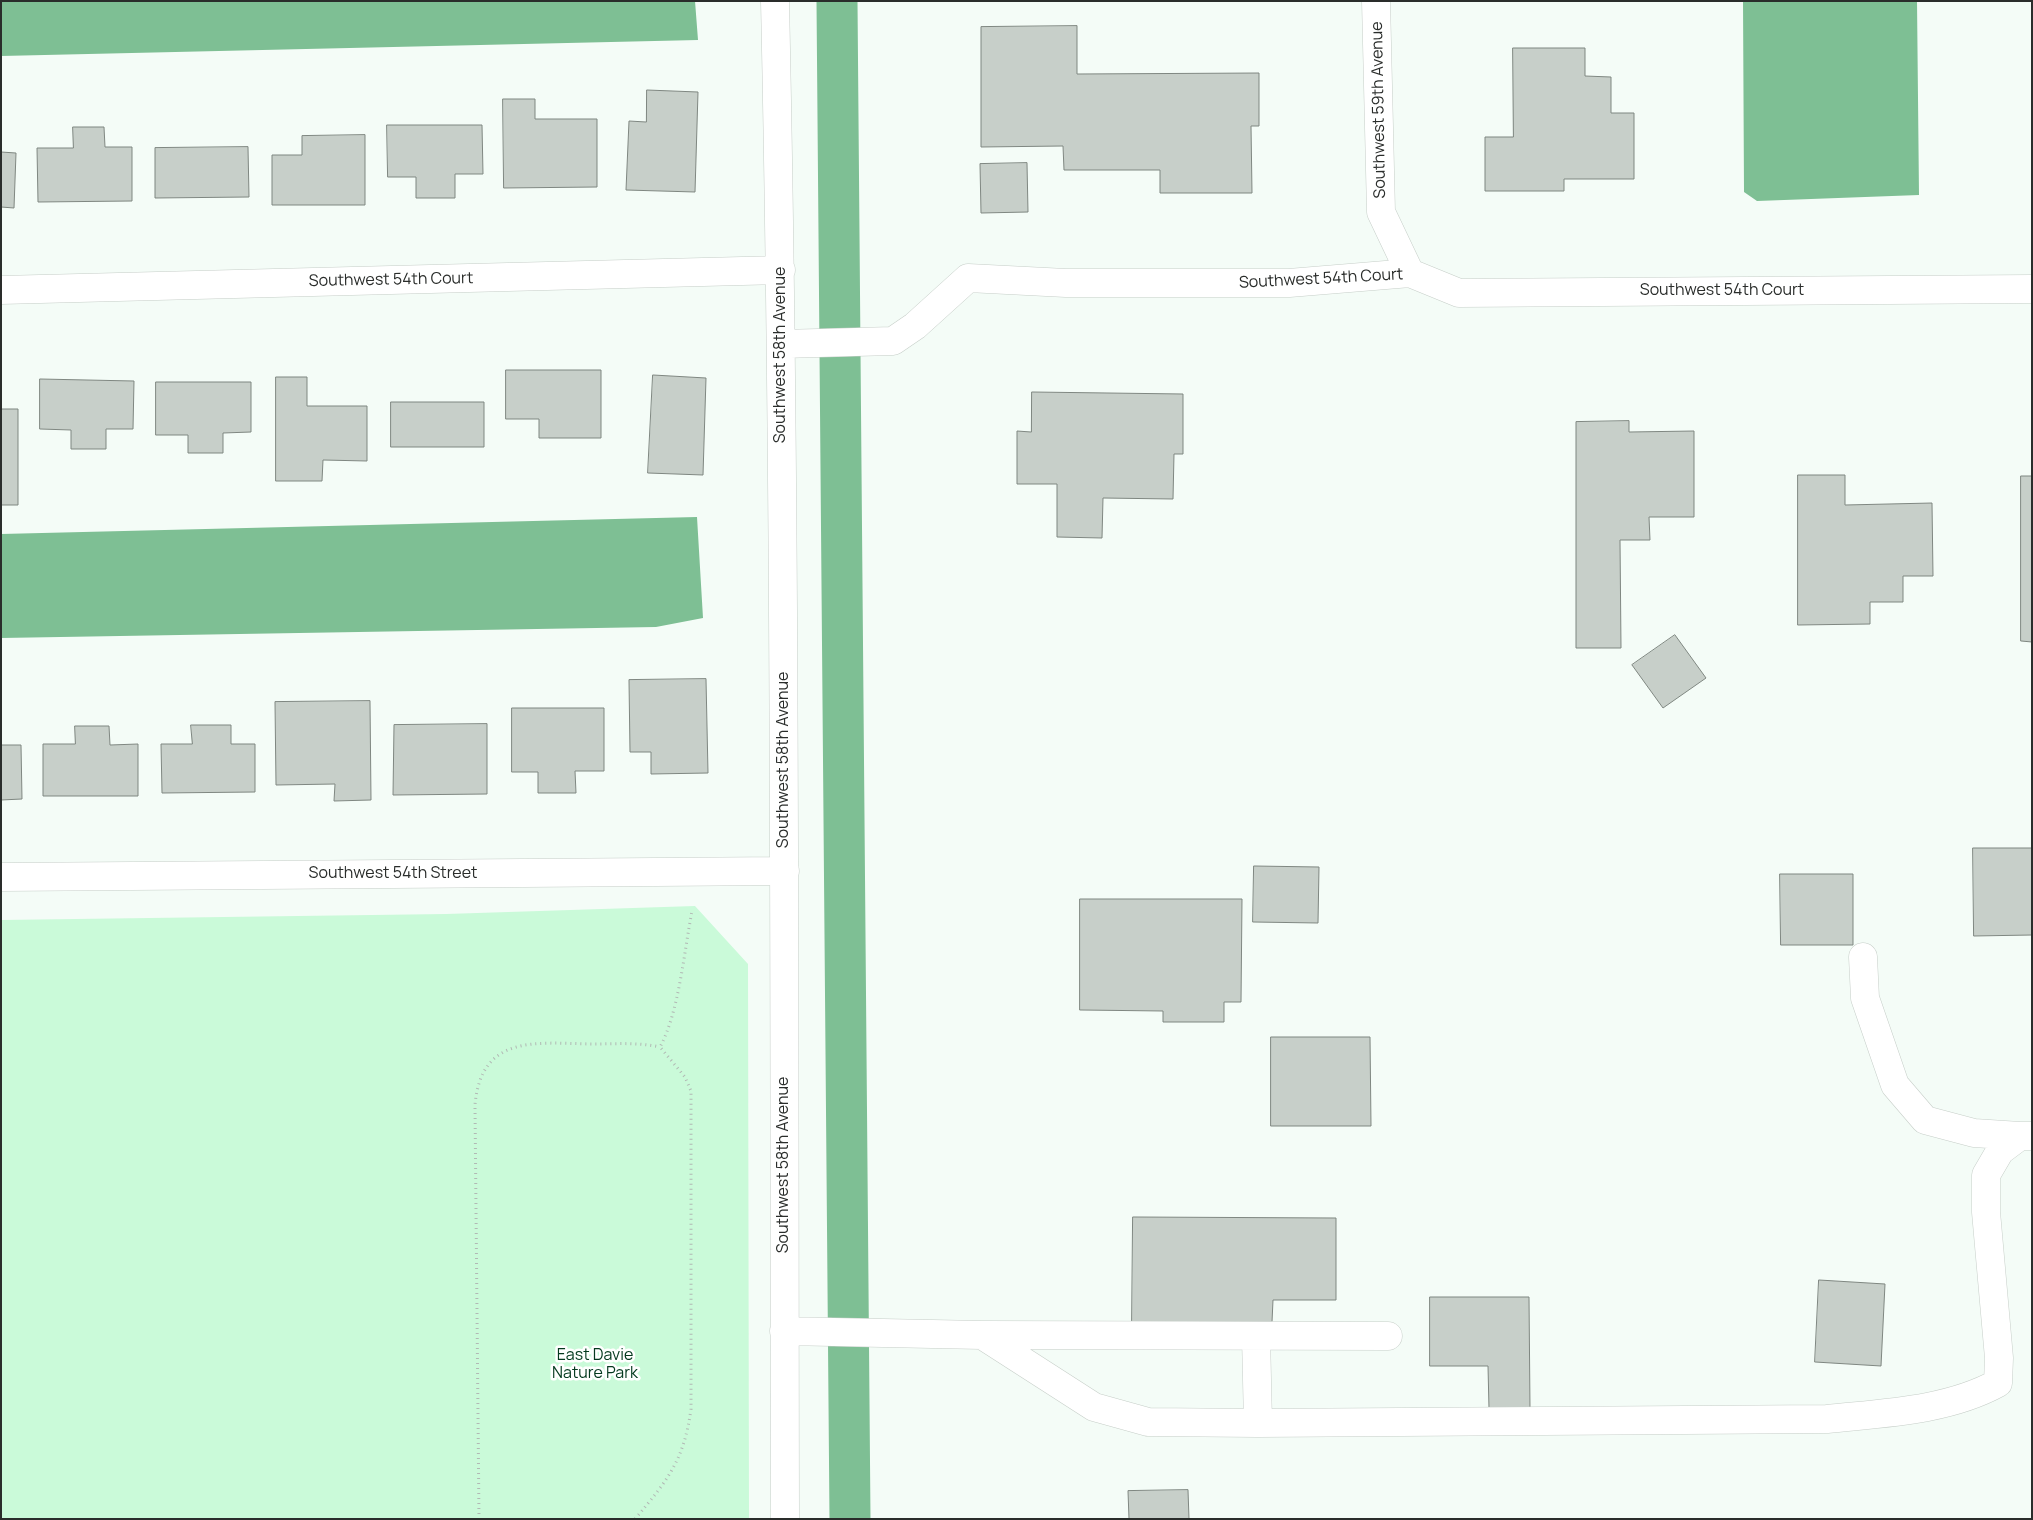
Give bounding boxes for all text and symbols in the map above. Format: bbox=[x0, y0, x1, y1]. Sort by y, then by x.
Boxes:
street label: Southwest 59th Avenue bbox=[1368, 21, 1390, 199]
street label: Southwest 54th Court bbox=[1238, 265, 1404, 293]
street label: Southwest 58th Avenue bbox=[771, 267, 791, 443]
street label: Southwest 54th Court bbox=[309, 269, 473, 291]
street label: Southwest 54th Court bbox=[1640, 281, 1804, 301]
street label: Southwest 58th Avenue bbox=[774, 672, 794, 848]
street label: Southwest 54th Street bbox=[309, 864, 477, 884]
street label: Southwest 58th Avenue bbox=[774, 1077, 794, 1253]
park label: East Davie Nature Park bbox=[552, 1346, 638, 1384]

